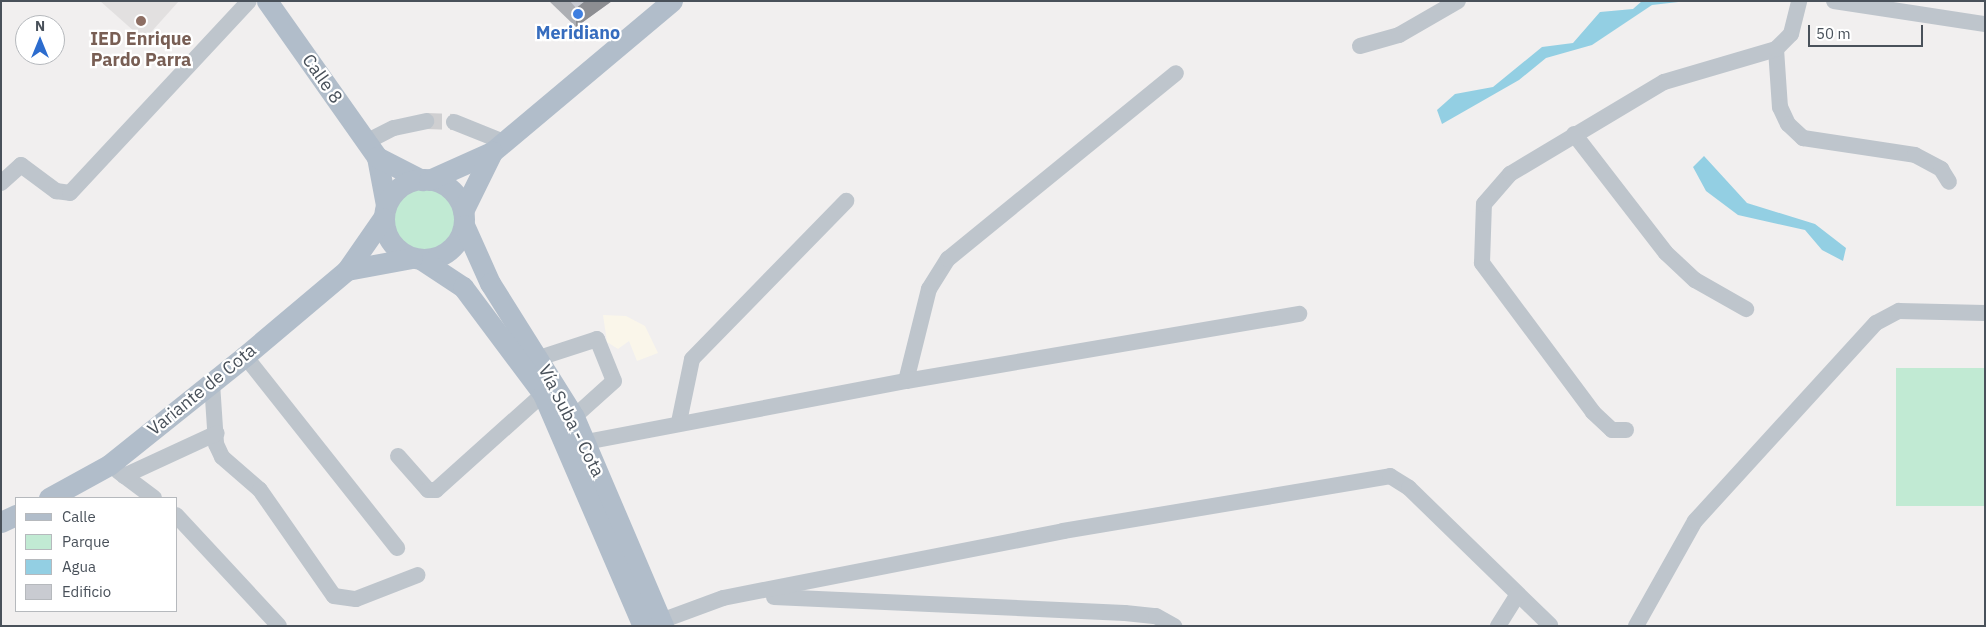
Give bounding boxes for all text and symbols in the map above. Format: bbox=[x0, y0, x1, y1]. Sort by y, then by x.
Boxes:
marker: Meridiano bbox=[572, 8, 584, 20]
north arrow bbox=[15, 15, 65, 65]
marker: IED Enrique Pardo Parra bbox=[135, 15, 147, 27]
scale bar bbox=[1811, 15, 1926, 47]
text: N bbox=[35, 17, 45, 35]
place label: Meridiano bbox=[536, 22, 620, 44]
text: 50 m bbox=[1816, 24, 1851, 43]
place label: IED Enrique Pardo Parra bbox=[90, 29, 192, 72]
street label: Calle 8 bbox=[297, 50, 347, 108]
street label: Variante de Cota bbox=[143, 340, 261, 440]
street label: Vía Suba - Cota bbox=[533, 361, 609, 481]
legend bbox=[15, 497, 178, 612]
text: Calle bbox=[62, 507, 96, 526]
text: Parque bbox=[62, 532, 110, 551]
text: Agua bbox=[62, 557, 96, 576]
text: Edificio bbox=[62, 582, 111, 601]

